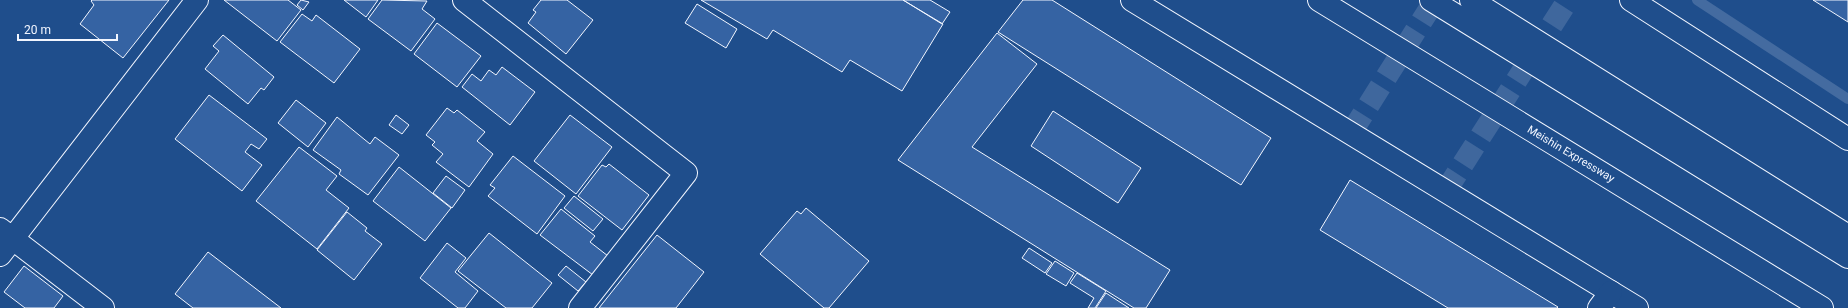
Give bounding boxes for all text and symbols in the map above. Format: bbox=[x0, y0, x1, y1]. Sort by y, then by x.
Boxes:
scale bar bbox=[18, 16, 117, 42]
text: 20 m bbox=[24, 23, 51, 37]
street label: Meishin Expressway bbox=[1525, 123, 1618, 186]

